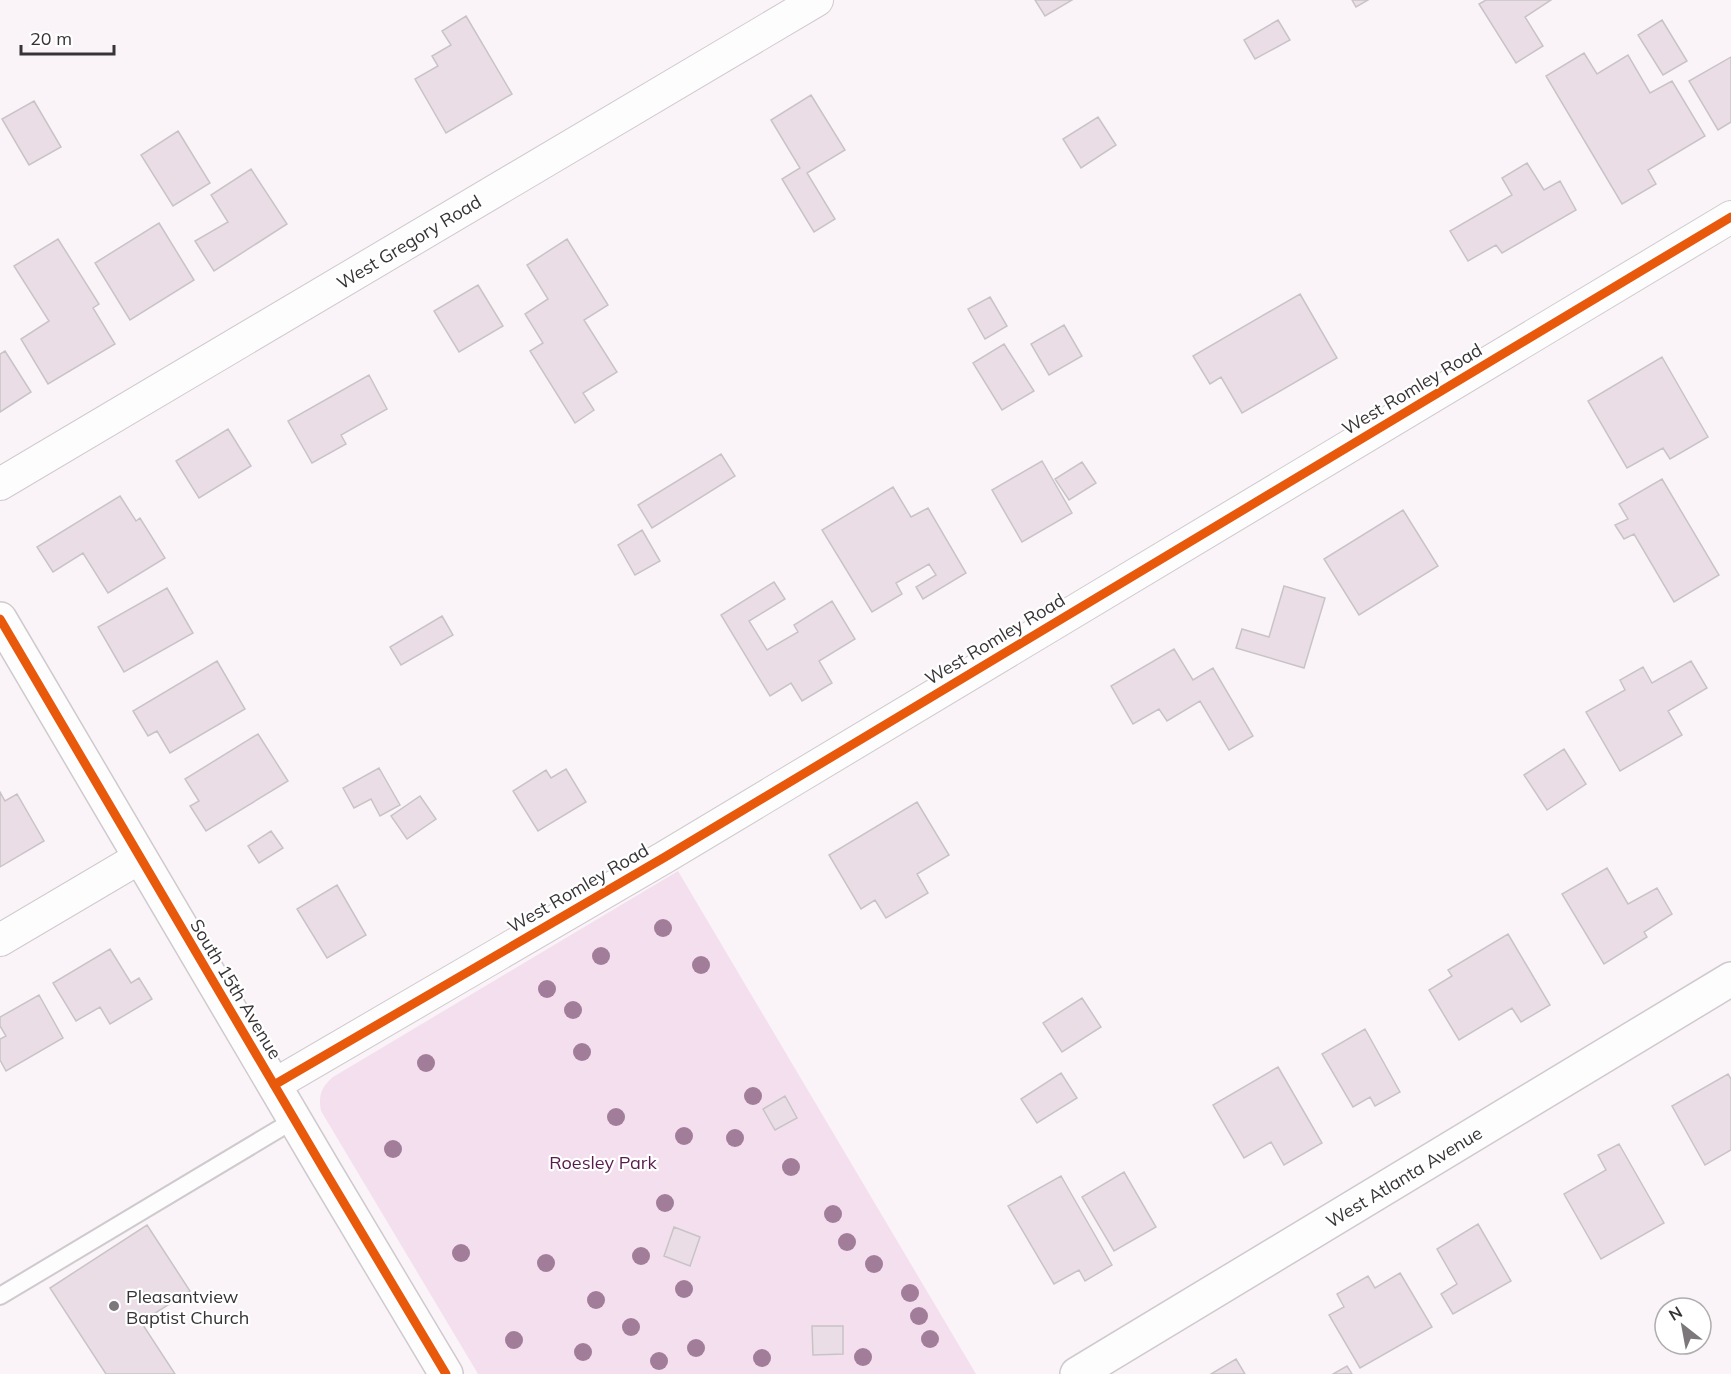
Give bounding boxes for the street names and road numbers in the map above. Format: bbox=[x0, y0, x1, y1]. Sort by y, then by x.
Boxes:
street label: West Gregory Road bbox=[333, 190, 485, 294]
street label: West Romley Road bbox=[1338, 338, 1486, 440]
street label: West Romley Road bbox=[921, 588, 1069, 690]
street label: West Romley Road bbox=[503, 838, 653, 938]
street label: South 15th Avenue bbox=[185, 915, 287, 1063]
street label: West Atlanta Avenue bbox=[1322, 1121, 1486, 1233]

